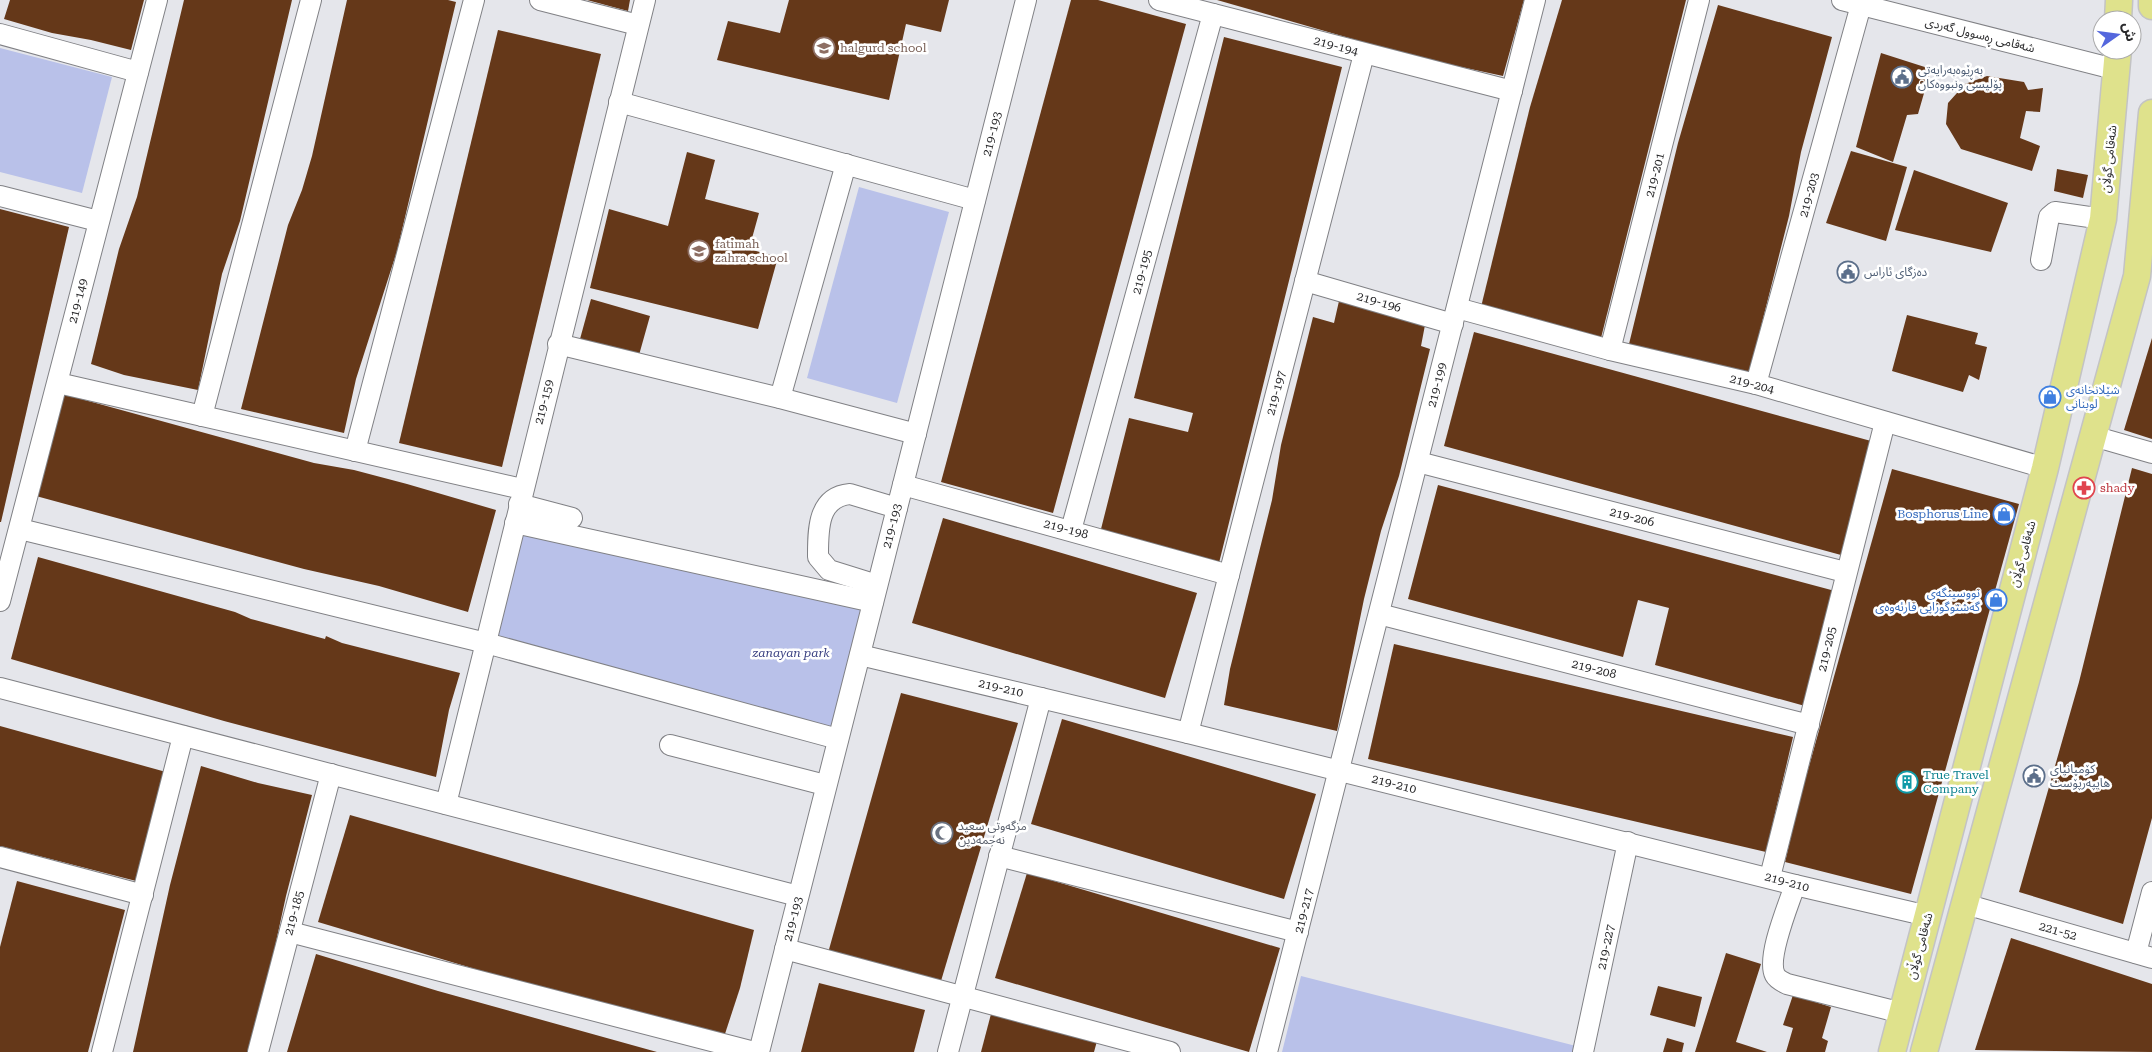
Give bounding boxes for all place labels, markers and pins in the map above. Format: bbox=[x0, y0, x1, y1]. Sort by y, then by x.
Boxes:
school or university icon: halgurd school bbox=[812, 36, 836, 60]
place label: halgurd school bbox=[840, 41, 927, 55]
place label: بەڕێوەبەرایەتی پۆلیسی ونبووەکان bbox=[1918, 63, 2002, 92]
public building icon: بەڕێوەبەرایەتی پۆلیسی ونبووەکان bbox=[1890, 65, 1914, 89]
place label: fatimah zahra school bbox=[715, 237, 788, 265]
school or university icon: fatimah zahra school bbox=[687, 239, 711, 263]
public building icon: دەزگای ئاراس bbox=[1836, 260, 1860, 284]
place label: دەزگای ئاراس bbox=[1864, 265, 1928, 279]
place label: شێلانخانەی لوبنانی bbox=[2066, 383, 2120, 411]
shop icon: شێلانخانەی لوبنانی bbox=[2038, 385, 2062, 409]
pharmacy icon: shady bbox=[2072, 476, 2096, 500]
place label: shady bbox=[2100, 481, 2136, 495]
shop icon: Bosphorus Line bbox=[1992, 502, 2016, 526]
place label: Bosphorus Line bbox=[1897, 507, 1988, 521]
place label: نووسینگەی گەشتوگوزایی فارئەوەی bbox=[1875, 586, 1981, 614]
shop icon: نووسینگەی گەشتوگوزایی فارئەوەی bbox=[1984, 588, 2008, 612]
place label: کۆمپانیای هایپەرپۆست bbox=[2050, 762, 2110, 791]
public building icon: کۆمپانیای هایپەرپۆست bbox=[2022, 764, 2046, 788]
place label: True Travel Company bbox=[1923, 768, 1989, 796]
building icon: True Travel Company bbox=[1895, 770, 1919, 794]
place label: مزگەوتی سعید نەجمەدین bbox=[958, 819, 1027, 847]
mosque icon: مزگەوتی سعید نەجمەدین bbox=[930, 821, 954, 845]

